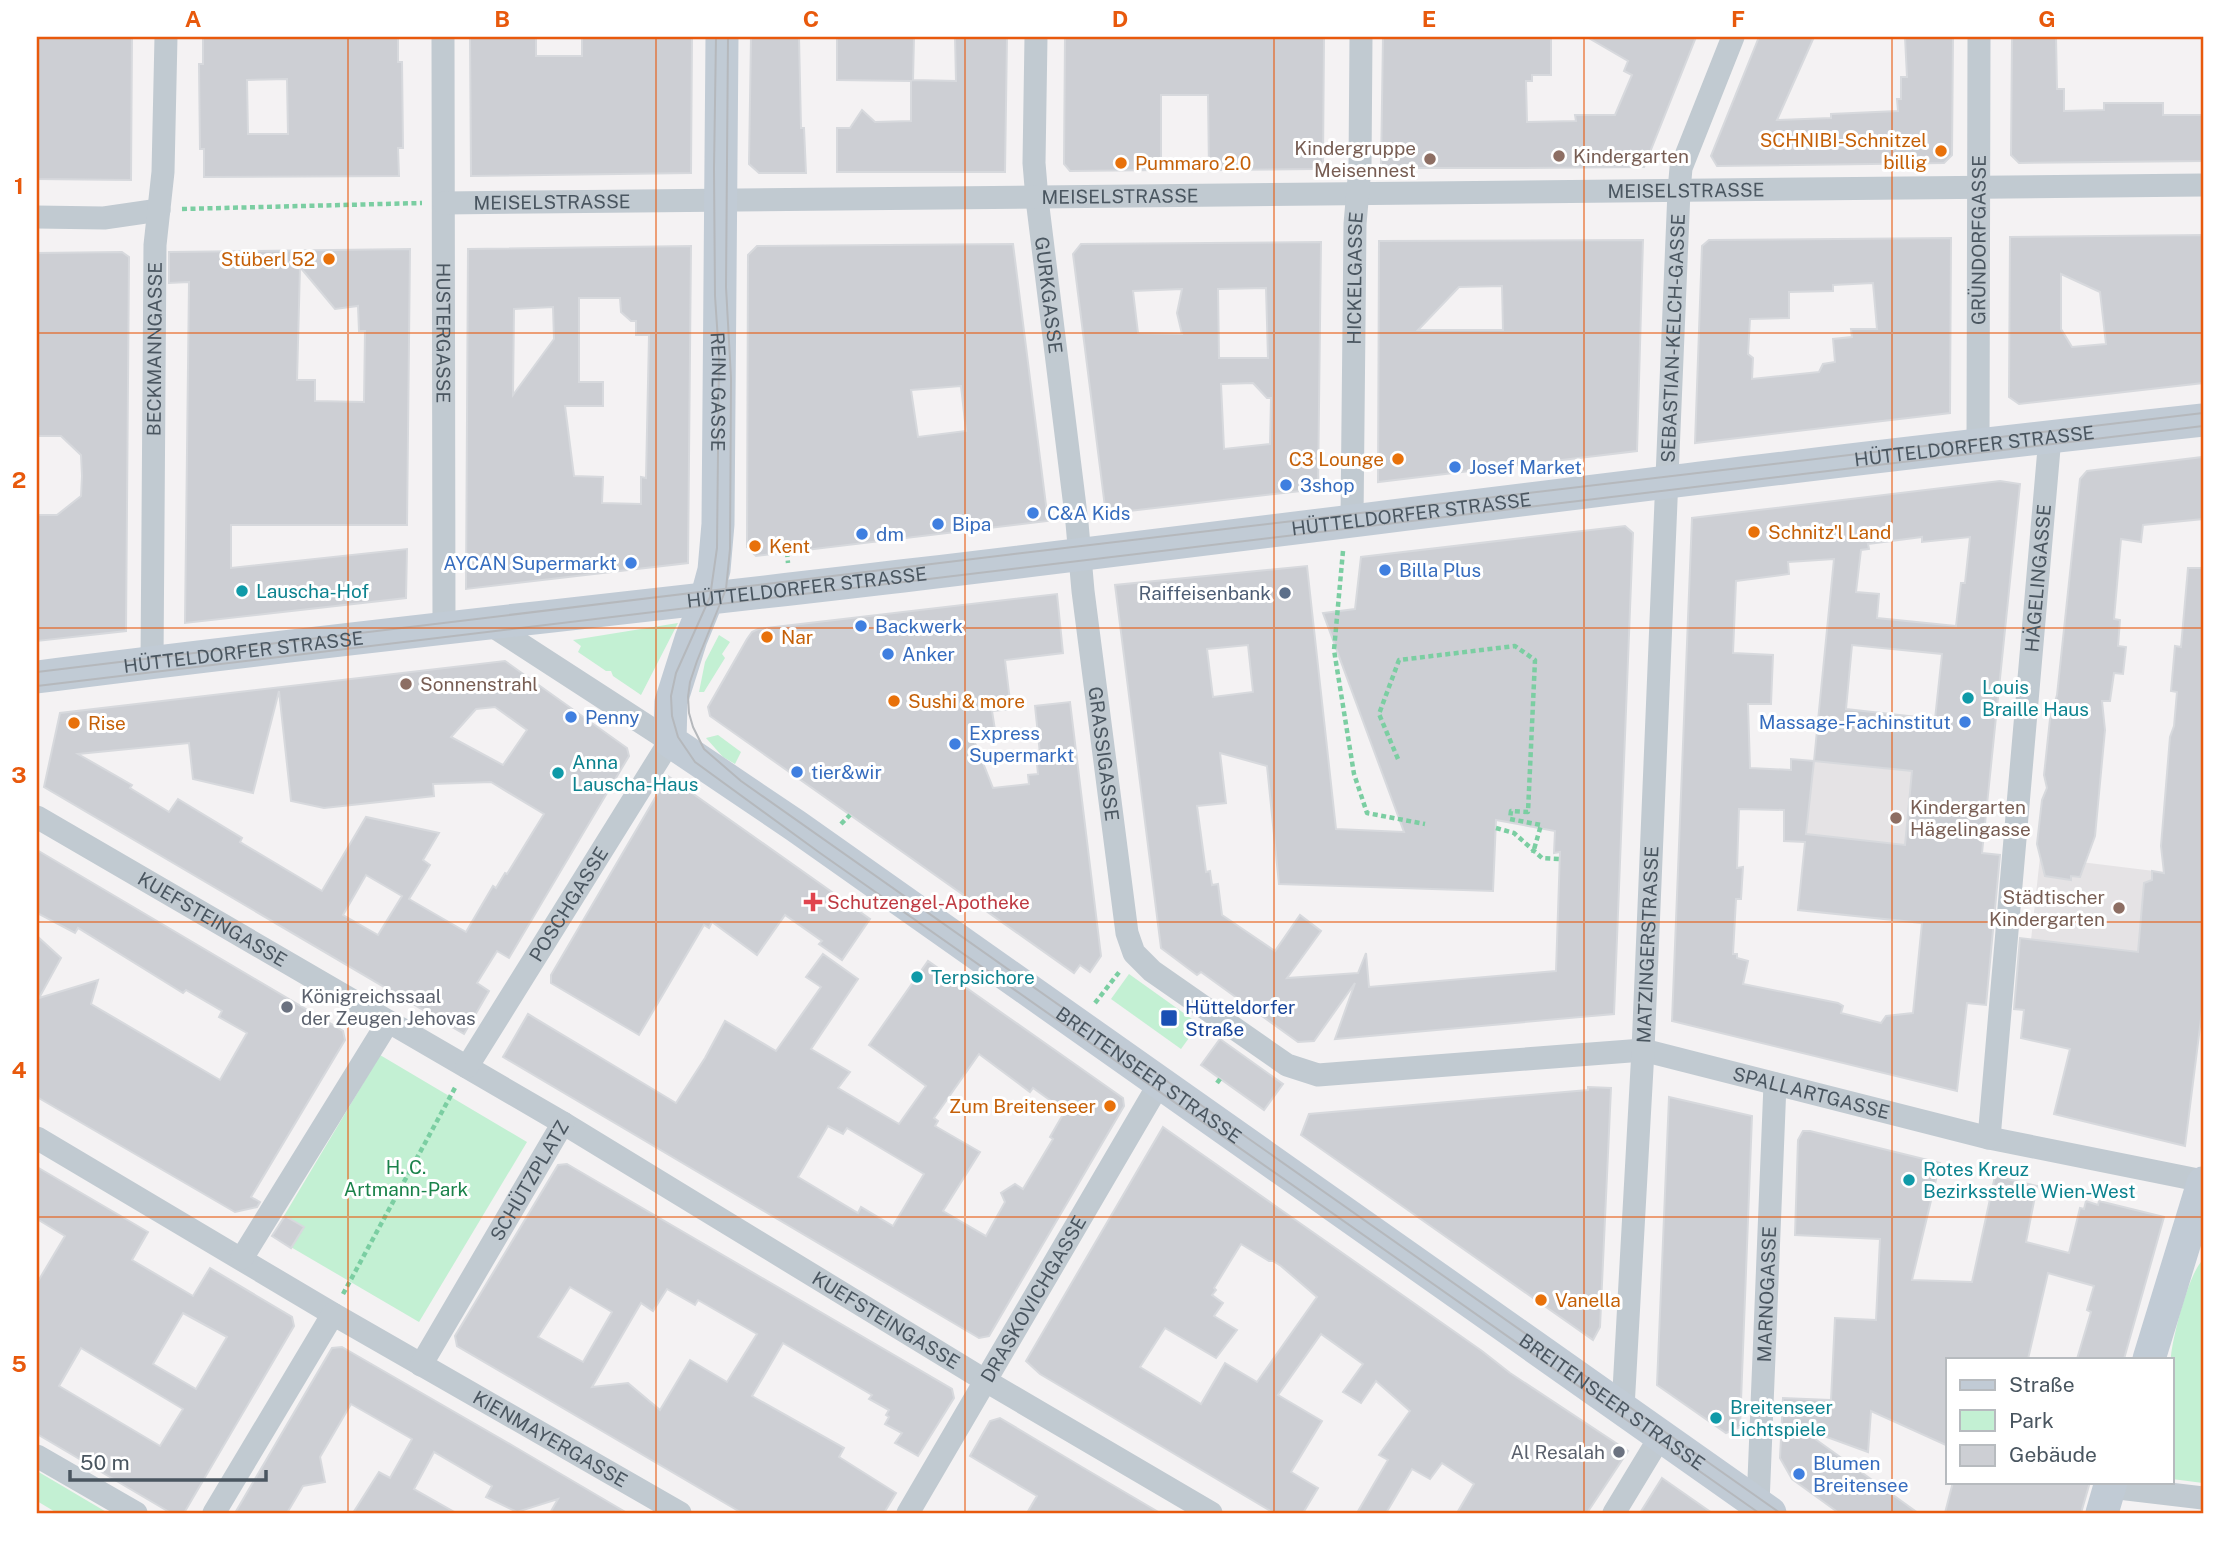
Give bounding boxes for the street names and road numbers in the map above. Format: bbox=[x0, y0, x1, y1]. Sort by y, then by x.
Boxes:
street label: GRÜNDORFGASSE bbox=[1967, 155, 1990, 325]
street label: MEISELSTRASSE bbox=[1607, 178, 1765, 202]
street label: MEISELSTRASSE bbox=[1041, 184, 1199, 208]
street label: MEISELSTRASSE bbox=[473, 190, 631, 214]
street label: HICKELGASSE bbox=[1343, 211, 1367, 345]
street label: SEBASTIAN-KELCH-GASSE bbox=[1657, 213, 1689, 463]
street label: GURKGASSE bbox=[1031, 235, 1067, 355]
street label: BECKMANNGASSE bbox=[143, 262, 166, 436]
street label: HUSTERGASSE bbox=[432, 263, 455, 403]
street label: REINLGASSE bbox=[706, 331, 730, 452]
street label: HÜTTELDORFER STRASSE bbox=[1853, 421, 2095, 470]
street label: HÜTTELDORFER STRASSE bbox=[1290, 488, 1533, 539]
street label: HÄGELINGASSE bbox=[2020, 503, 2055, 653]
street label: HÜTTELDORFER STRASSE bbox=[685, 562, 928, 612]
street label: HÜTTELDORFER STRASSE bbox=[122, 626, 365, 677]
street label: GRASSIGASSE bbox=[1084, 685, 1124, 822]
street label: POSCHGASSE bbox=[525, 843, 612, 965]
street label: MATZINGERSTRASSE bbox=[1632, 846, 1663, 1044]
street label: KUEFSTEINGASSE bbox=[134, 867, 291, 971]
street label: BREITENSEER STRASSE bbox=[1052, 1002, 1246, 1148]
street label: SPALLARTGASSE bbox=[1730, 1062, 1892, 1123]
street label: SCHÜTZPLATZ bbox=[485, 1116, 573, 1245]
street label: DRASKOVICHGASSE bbox=[976, 1212, 1090, 1386]
street label: MARNOGASSE bbox=[1753, 1226, 1780, 1363]
street label: KUEFSTEINGASSE bbox=[808, 1267, 964, 1373]
street label: BREITENSEER STRASSE bbox=[1515, 1329, 1709, 1475]
street label: KIENMAYERGASSE bbox=[469, 1386, 631, 1492]

